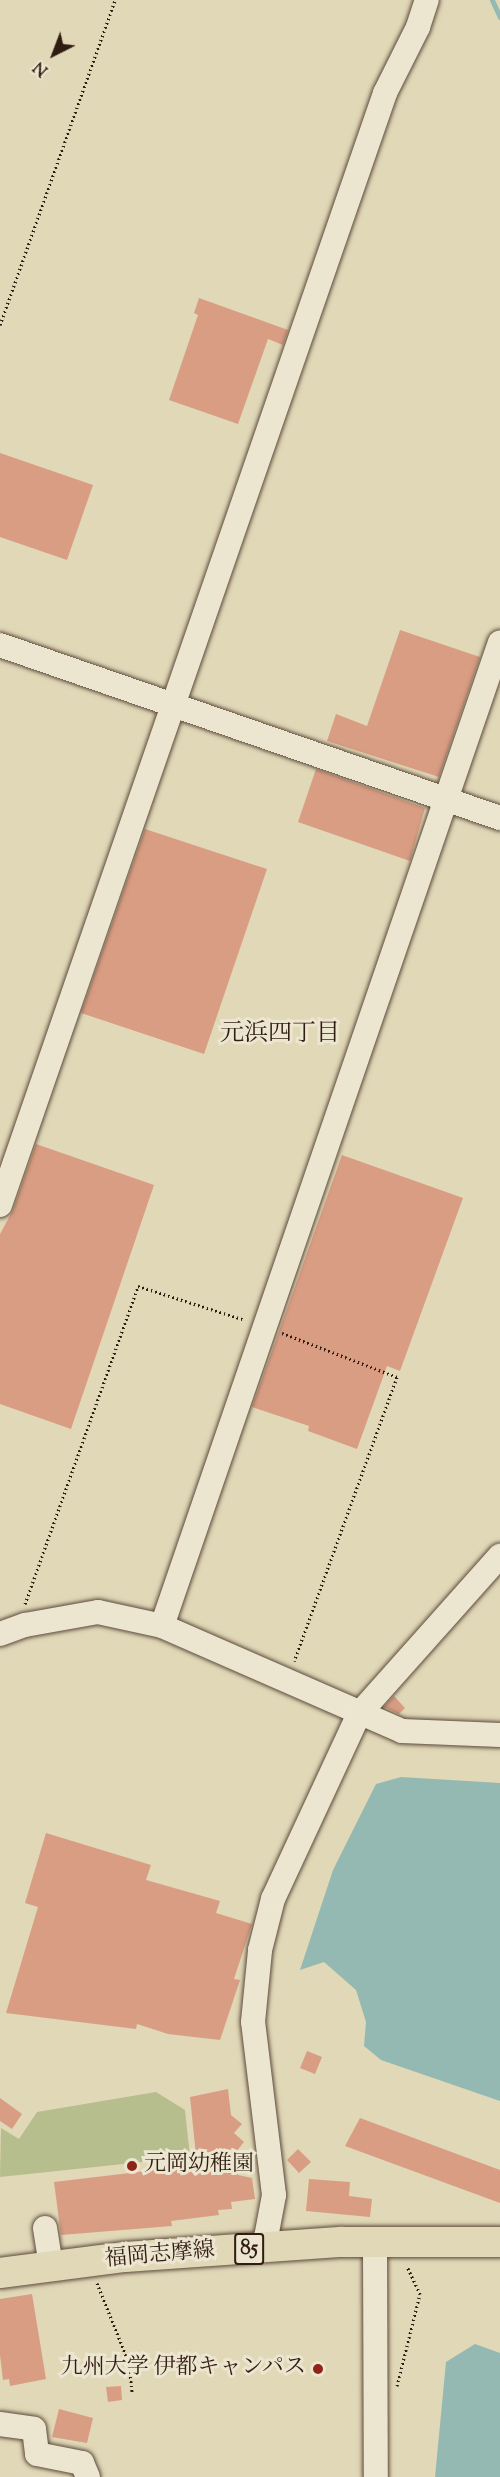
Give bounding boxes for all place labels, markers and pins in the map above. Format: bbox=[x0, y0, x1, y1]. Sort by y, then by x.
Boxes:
place label: 元岡幼稚園 bbox=[144, 2153, 254, 2179]
marker: 元岡幼稚園 bbox=[125, 2159, 139, 2173]
place label: 九州大学 伊都キャンパス bbox=[59, 2356, 306, 2382]
marker: 九州大学 伊都キャンパス bbox=[311, 2362, 325, 2376]

